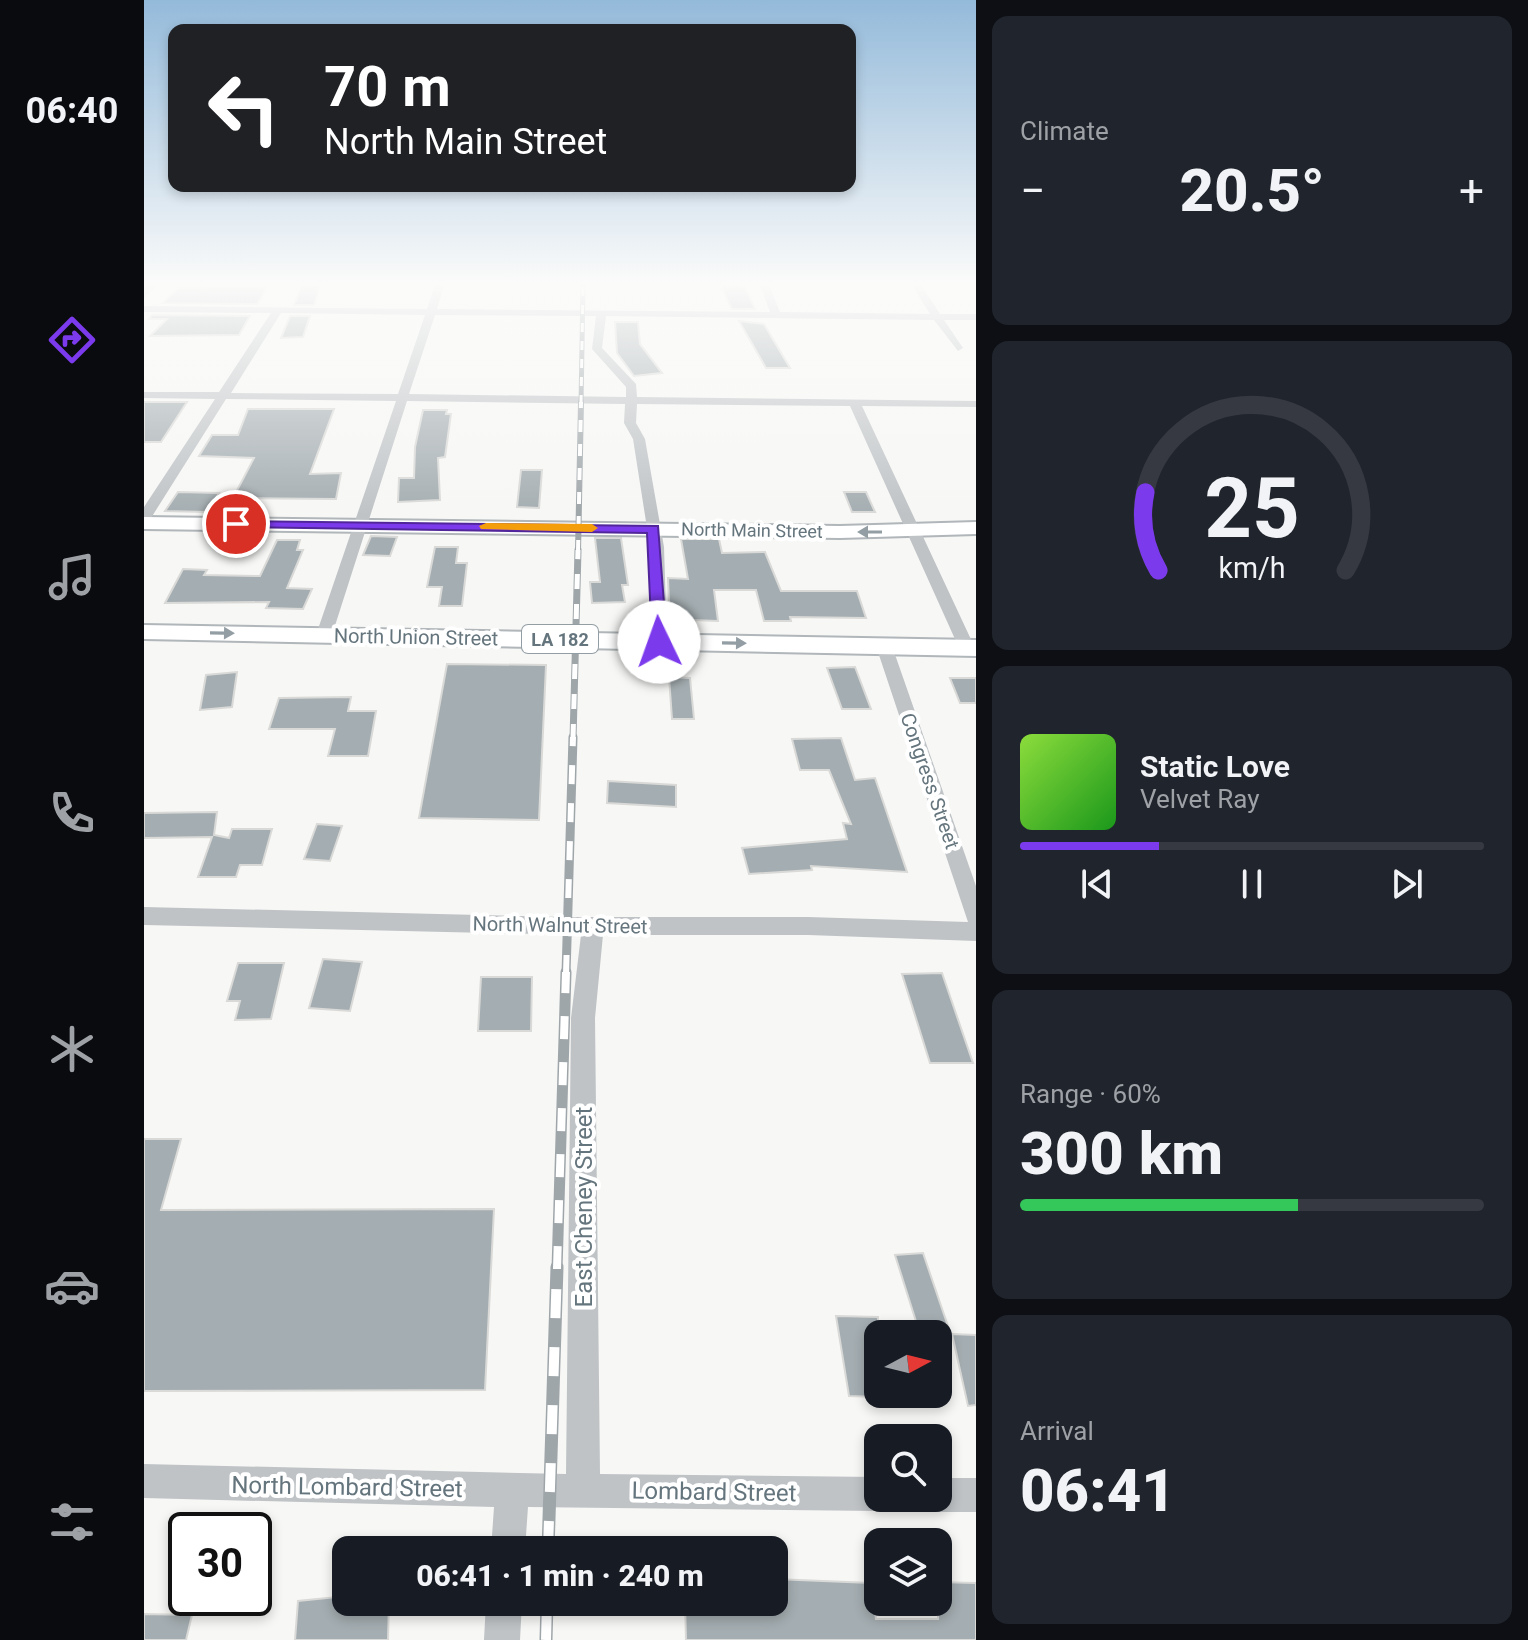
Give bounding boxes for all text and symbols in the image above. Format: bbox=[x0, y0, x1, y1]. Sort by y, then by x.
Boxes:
text: 70 m bbox=[324, 54, 451, 120]
icon: left bbox=[192, 56, 296, 160]
text: 06:40 bbox=[26, 90, 118, 132]
text: Climate bbox=[1020, 116, 1109, 146]
text: North Main Street bbox=[324, 121, 607, 163]
text: 20.5° bbox=[1180, 155, 1325, 226]
text: − bbox=[1020, 165, 1045, 217]
text: + bbox=[1459, 165, 1484, 217]
icon: directions bbox=[44, 312, 100, 368]
text: 25 bbox=[1204, 460, 1300, 557]
pin bbox=[202, 490, 270, 558]
icon: arrive bbox=[214, 502, 258, 546]
street label: North Main Street bbox=[681, 518, 823, 542]
one-way arrow bbox=[857, 526, 882, 538]
icon: music bbox=[44, 549, 100, 605]
text: km/h bbox=[1218, 551, 1286, 585]
position arrow bbox=[617, 600, 701, 684]
street label: North Union Street bbox=[334, 624, 498, 650]
road number: LA 182 bbox=[522, 625, 598, 653]
one-way arrow bbox=[210, 627, 235, 640]
one-way arrow bbox=[722, 637, 747, 649]
street label: Congress Street bbox=[895, 710, 965, 852]
text: Static Love bbox=[1140, 749, 1290, 784]
text: Velvet Ray bbox=[1140, 784, 1260, 814]
icon: phone bbox=[44, 785, 100, 841]
icon: previous bbox=[1075, 862, 1119, 906]
icon: pause bbox=[1230, 862, 1274, 906]
icon: next bbox=[1385, 862, 1429, 906]
street label: North Walnut Street bbox=[472, 911, 648, 939]
icon: climate bbox=[44, 1021, 100, 1077]
text: Range · 60% bbox=[1020, 1079, 1161, 1109]
street label: East Cheney Street bbox=[570, 1106, 598, 1307]
text: 300 km bbox=[1020, 1118, 1223, 1189]
icon: car bbox=[44, 1258, 100, 1314]
north arrow bbox=[864, 1320, 952, 1408]
map controls bbox=[864, 1320, 952, 1616]
text: Arrival bbox=[1020, 1416, 1094, 1446]
button: search bbox=[864, 1424, 952, 1512]
text: 06:41 bbox=[1020, 1455, 1176, 1526]
street label: North Lombard Street bbox=[231, 1471, 463, 1503]
street label: Lombard Street bbox=[631, 1477, 797, 1507]
icon: filters bbox=[44, 1494, 100, 1550]
speed limit sign: 30 bbox=[168, 1512, 272, 1616]
button: layers bbox=[864, 1528, 952, 1616]
text: 06:41 · 1 min · 240 m bbox=[416, 1558, 704, 1593]

